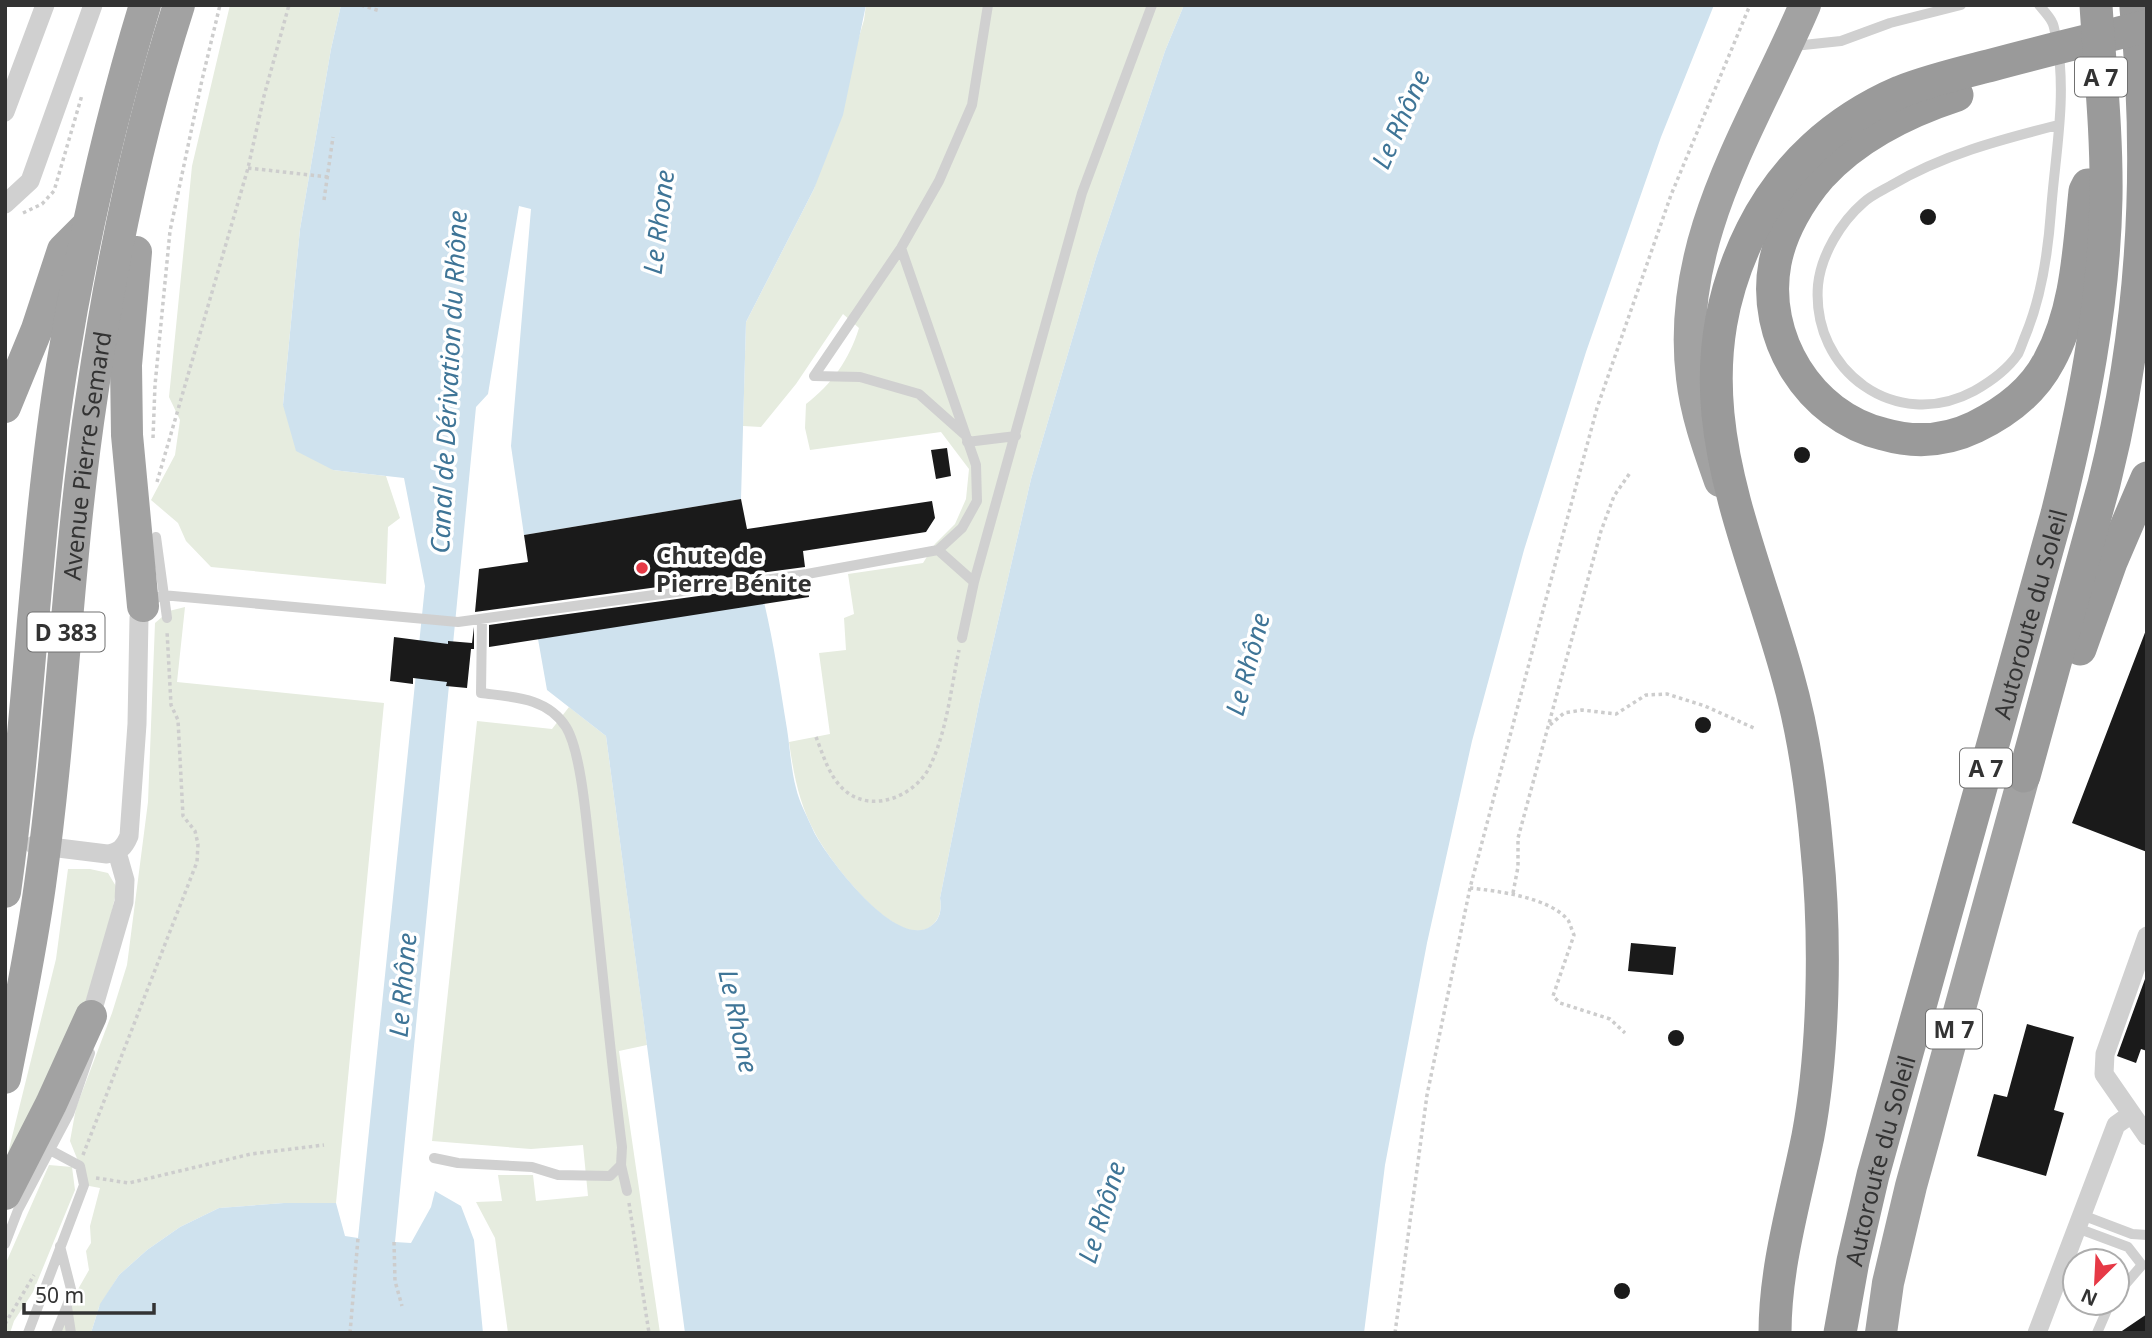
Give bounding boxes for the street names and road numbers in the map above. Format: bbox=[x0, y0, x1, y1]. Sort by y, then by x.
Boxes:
road number: A 7 bbox=[2075, 58, 2127, 96]
street label: Avenue Pierre Semard bbox=[54, 329, 118, 582]
street label: Autoroute du Soleil bbox=[1984, 506, 2074, 722]
road number: D 383 bbox=[28, 612, 104, 652]
road number: A 7 bbox=[1960, 748, 2012, 788]
road number: M 7 bbox=[1926, 1010, 1982, 1048]
street label: Autoroute du Soleil bbox=[1836, 1051, 1922, 1269]

